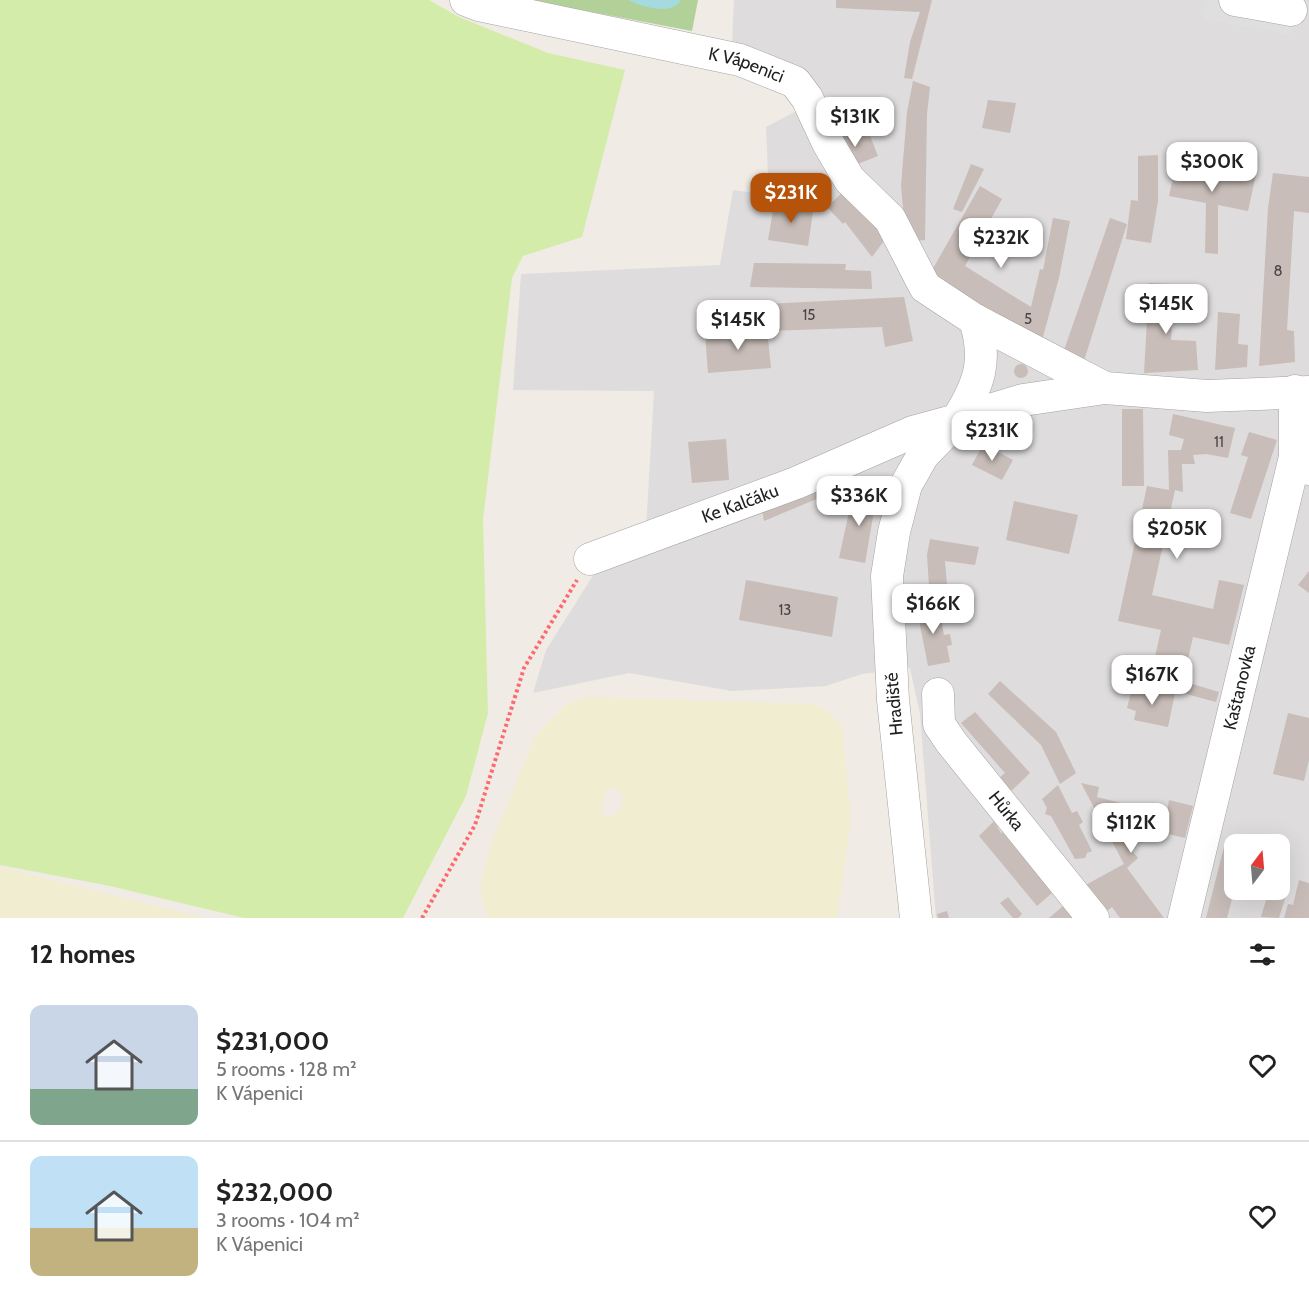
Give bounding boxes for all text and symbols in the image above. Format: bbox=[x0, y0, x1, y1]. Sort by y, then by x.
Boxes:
street label: K Vápenici bbox=[707, 43, 787, 87]
pin: $131K bbox=[813, 97, 897, 148]
text: $131K bbox=[830, 104, 880, 128]
pin: $300K bbox=[1170, 142, 1254, 193]
text: $300K bbox=[1180, 149, 1244, 173]
pin: $231K bbox=[749, 173, 833, 224]
text: $231K bbox=[765, 180, 817, 204]
pin: $232K bbox=[959, 218, 1043, 269]
text: $232K bbox=[973, 225, 1029, 249]
house number: 8 bbox=[1273, 262, 1283, 280]
pin: $145K bbox=[1124, 284, 1208, 335]
text: $145K bbox=[1139, 291, 1193, 315]
pin: $145K bbox=[696, 300, 780, 351]
house number: 15 bbox=[802, 306, 816, 324]
text: $145K bbox=[711, 307, 765, 331]
house number: 5 bbox=[1024, 310, 1032, 328]
pin: $231K bbox=[950, 411, 1034, 462]
text: $231K bbox=[966, 418, 1018, 442]
house number: 11 bbox=[1214, 433, 1224, 451]
pin: $336K bbox=[817, 476, 901, 527]
street label: Ke Kalčáku bbox=[699, 479, 782, 528]
text: $336K bbox=[831, 483, 887, 507]
pin: $205K bbox=[1135, 509, 1219, 560]
text: $205K bbox=[1147, 516, 1207, 540]
pin: $166K bbox=[891, 584, 975, 635]
text: $166K bbox=[906, 591, 960, 615]
house number: 13 bbox=[778, 601, 792, 619]
street label: Kaštanovka bbox=[1219, 643, 1260, 732]
pin: $167K bbox=[1110, 655, 1194, 706]
text: $167K bbox=[1126, 662, 1178, 686]
street label: Hradiště bbox=[880, 672, 908, 736]
street label: Hůrka bbox=[984, 787, 1029, 835]
pin: $112K bbox=[1089, 803, 1173, 854]
text: $112K bbox=[1106, 810, 1156, 834]
north arrow bbox=[1224, 834, 1290, 900]
map controls bbox=[1224, 834, 1290, 900]
text: 12 homes bbox=[30, 938, 135, 970]
icon: filters bbox=[1246, 938, 1279, 971]
text: $231,000 bbox=[216, 1025, 329, 1057]
icon: home bbox=[78, 1029, 150, 1101]
icon: heart bbox=[1246, 1049, 1279, 1082]
text: 5 rooms · 128 m² bbox=[216, 1057, 357, 1081]
text: K Vápenici bbox=[216, 1081, 303, 1105]
text: $232,000 bbox=[216, 1176, 333, 1208]
icon: home bbox=[78, 1180, 150, 1252]
icon: heart bbox=[1246, 1200, 1279, 1233]
text: 3 rooms · 104 m² bbox=[216, 1208, 360, 1232]
text: K Vápenici bbox=[216, 1232, 303, 1256]

